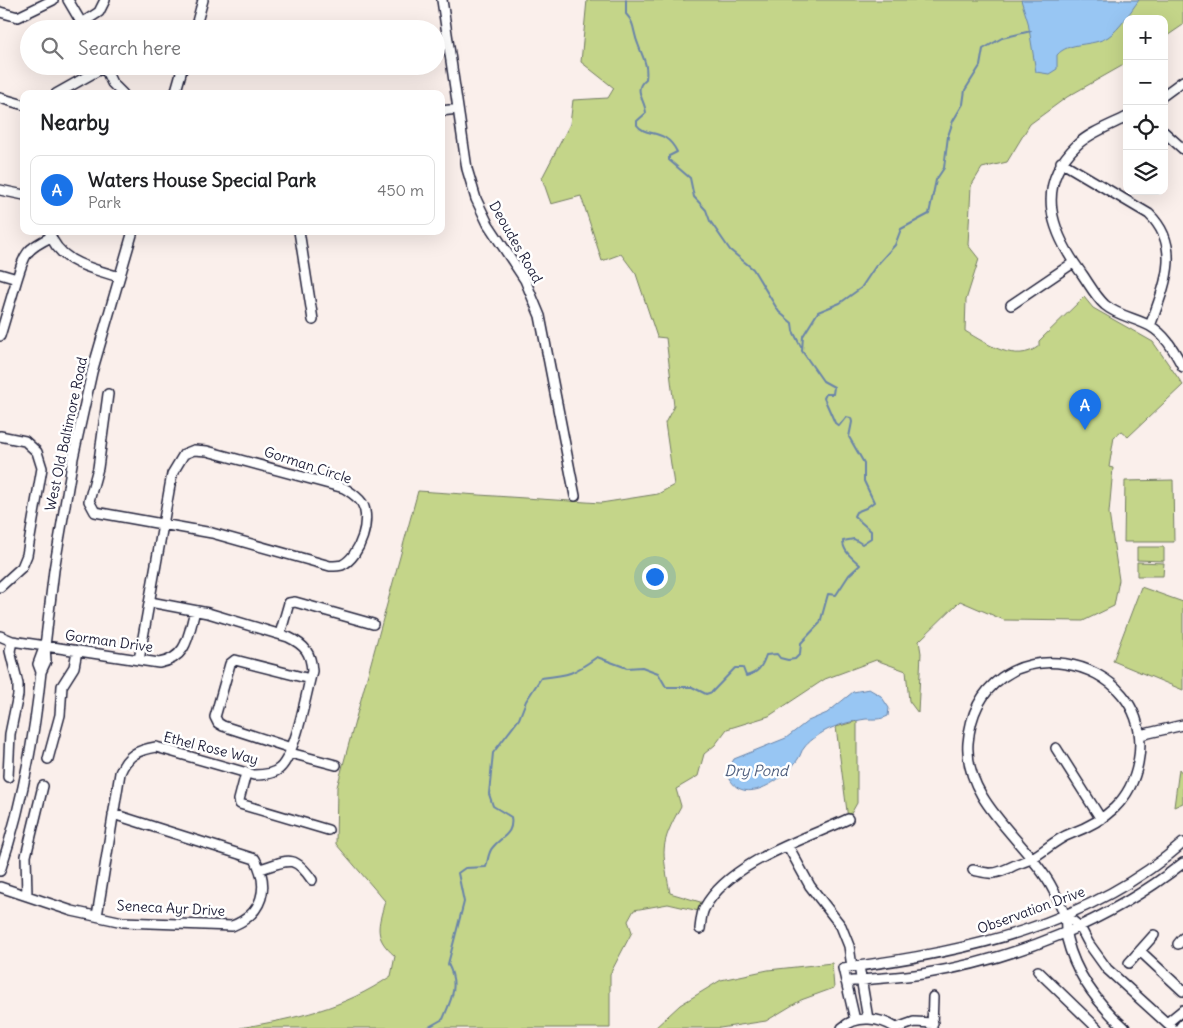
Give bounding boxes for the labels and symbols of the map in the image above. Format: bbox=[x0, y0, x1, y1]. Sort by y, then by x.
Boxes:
street label: Deoudes Road bbox=[485, 198, 547, 286]
street label: West Old Baltimore Road bbox=[41, 355, 91, 513]
pin: A bbox=[1069, 389, 1101, 430]
street label: Gorman Circle bbox=[262, 442, 354, 488]
your location bbox=[642, 564, 668, 590]
street label: Gorman Drive bbox=[64, 626, 154, 656]
street label: Ethel Rose Way bbox=[162, 728, 260, 768]
water label: Dry Pond bbox=[724, 761, 790, 780]
street label: Observation Drive bbox=[975, 882, 1087, 938]
street label: Seneca Ayr Drive bbox=[116, 896, 226, 920]

